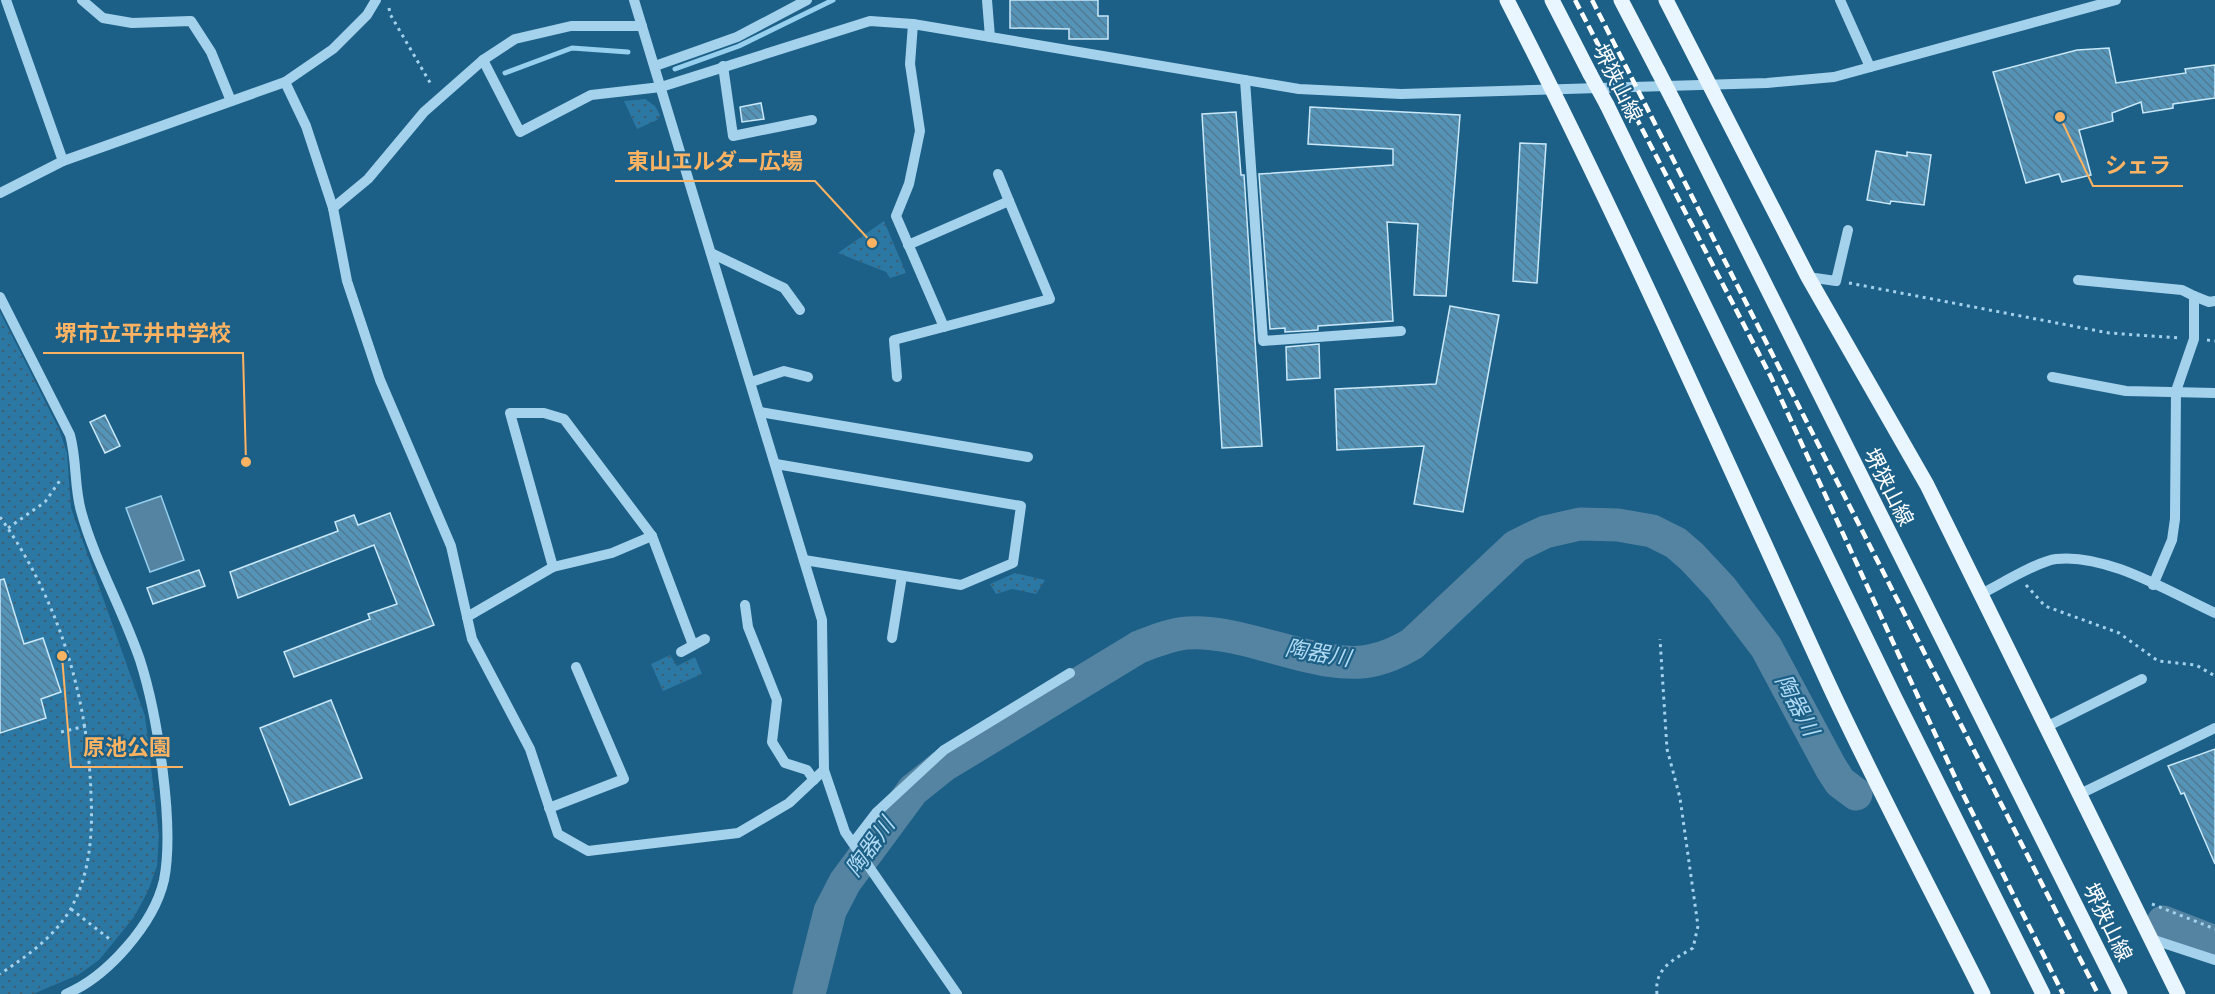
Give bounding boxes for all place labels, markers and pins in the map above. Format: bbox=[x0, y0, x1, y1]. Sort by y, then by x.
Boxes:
callout: 東山エルダー広場 bbox=[615, 141, 815, 181]
callout: シェラ bbox=[2093, 146, 2183, 186]
callout: 堺市立平井中学校 bbox=[43, 313, 243, 353]
callout: 原池公園 bbox=[71, 727, 183, 767]

